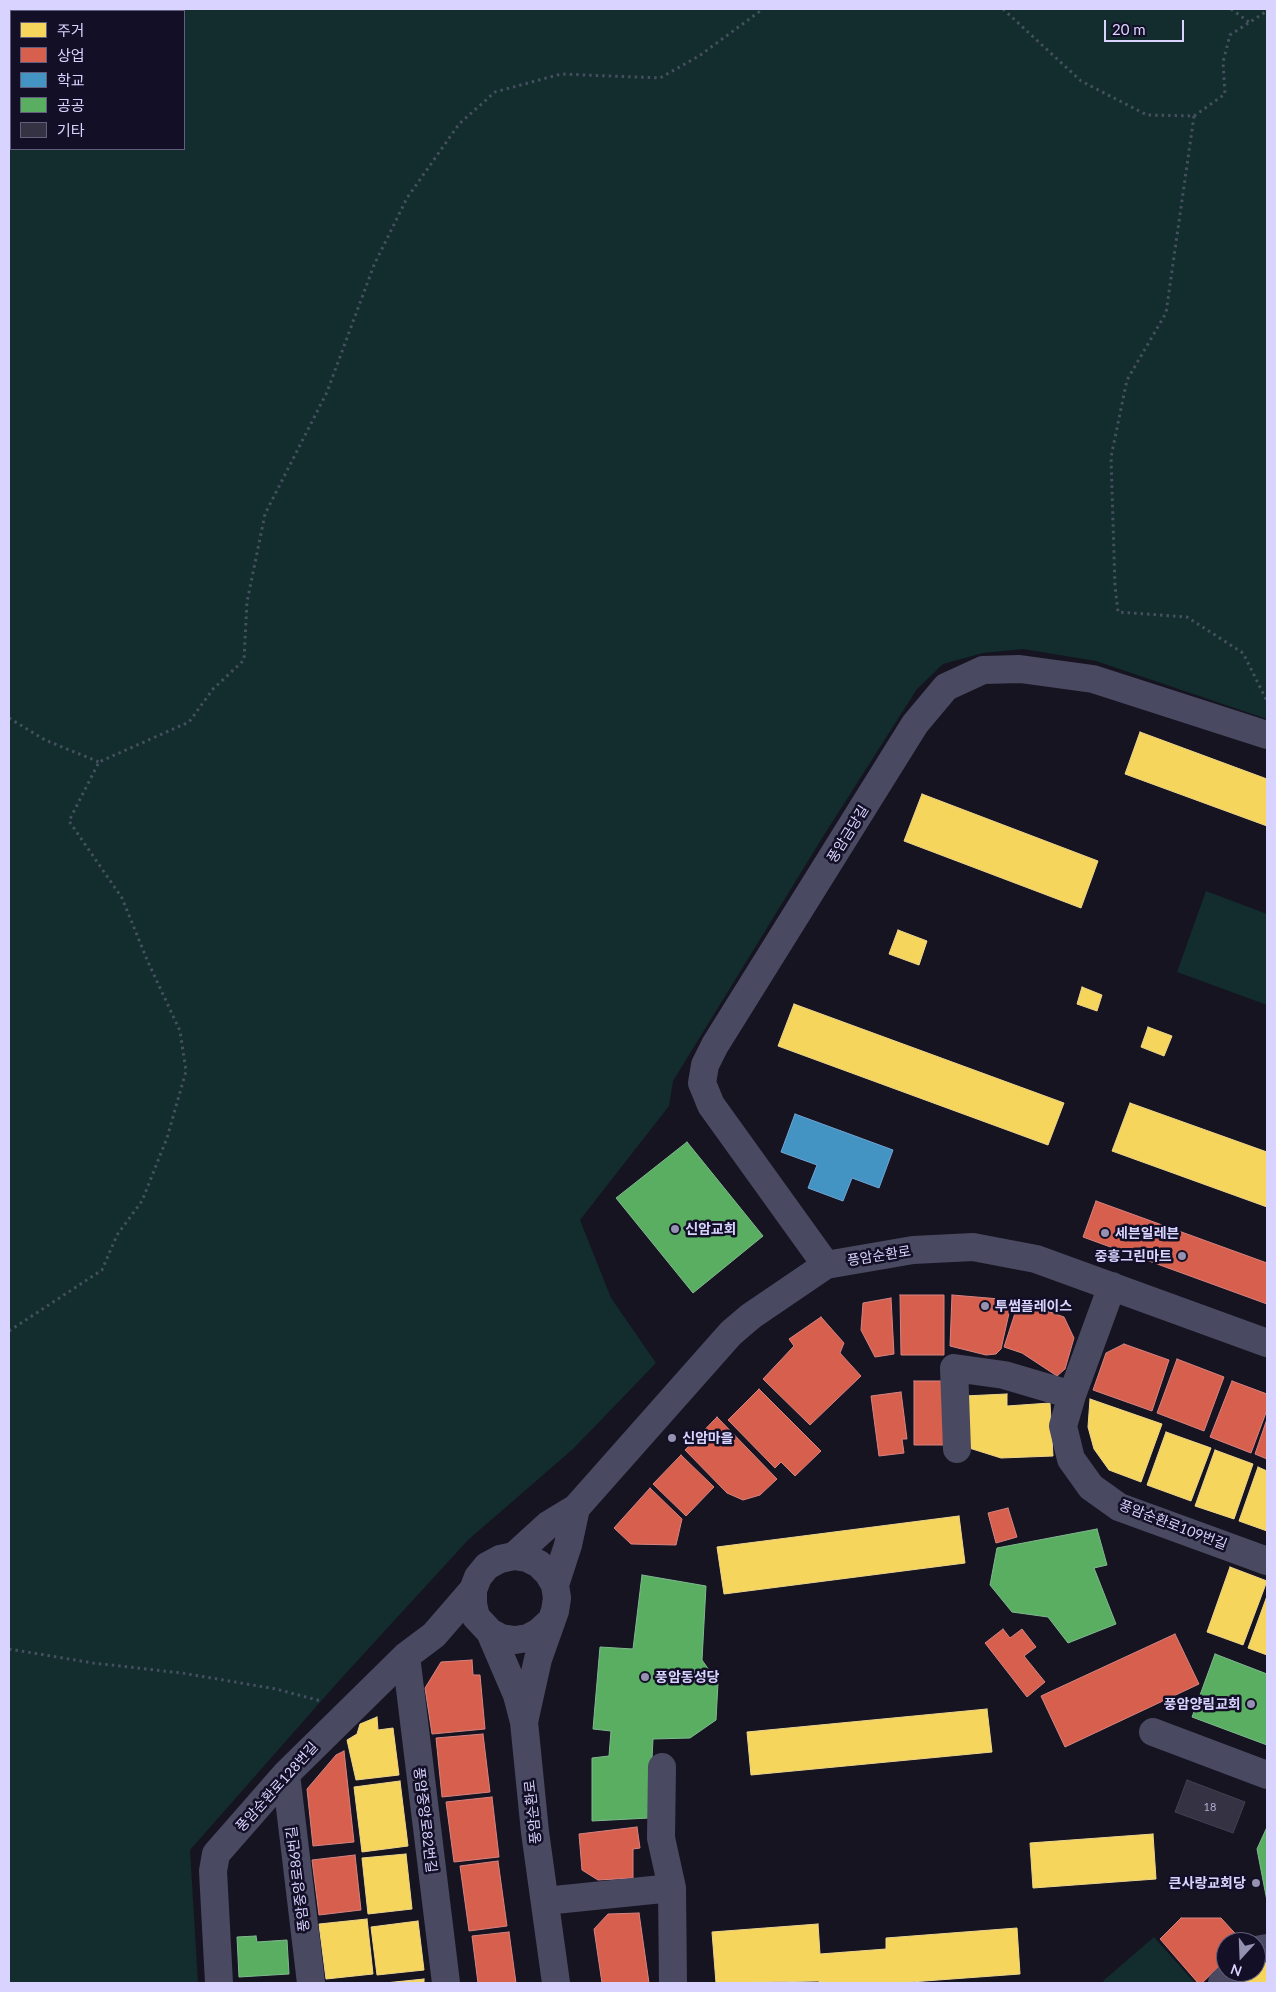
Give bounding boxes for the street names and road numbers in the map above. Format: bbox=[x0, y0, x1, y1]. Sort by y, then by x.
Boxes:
street label: 풍암금당길 bbox=[824, 802, 872, 866]
street label: 풍암순환로 bbox=[846, 1243, 912, 1269]
street label: 풍암순환로109번길 bbox=[1117, 1497, 1229, 1553]
street label: 풍암순환로128번길 bbox=[232, 1739, 322, 1835]
street label: 풍암중앙로82번길 bbox=[410, 1766, 440, 1874]
street label: 풍암순환로 bbox=[521, 1779, 545, 1845]
street label: 풍암중앙로86번길 bbox=[283, 1825, 313, 1933]

